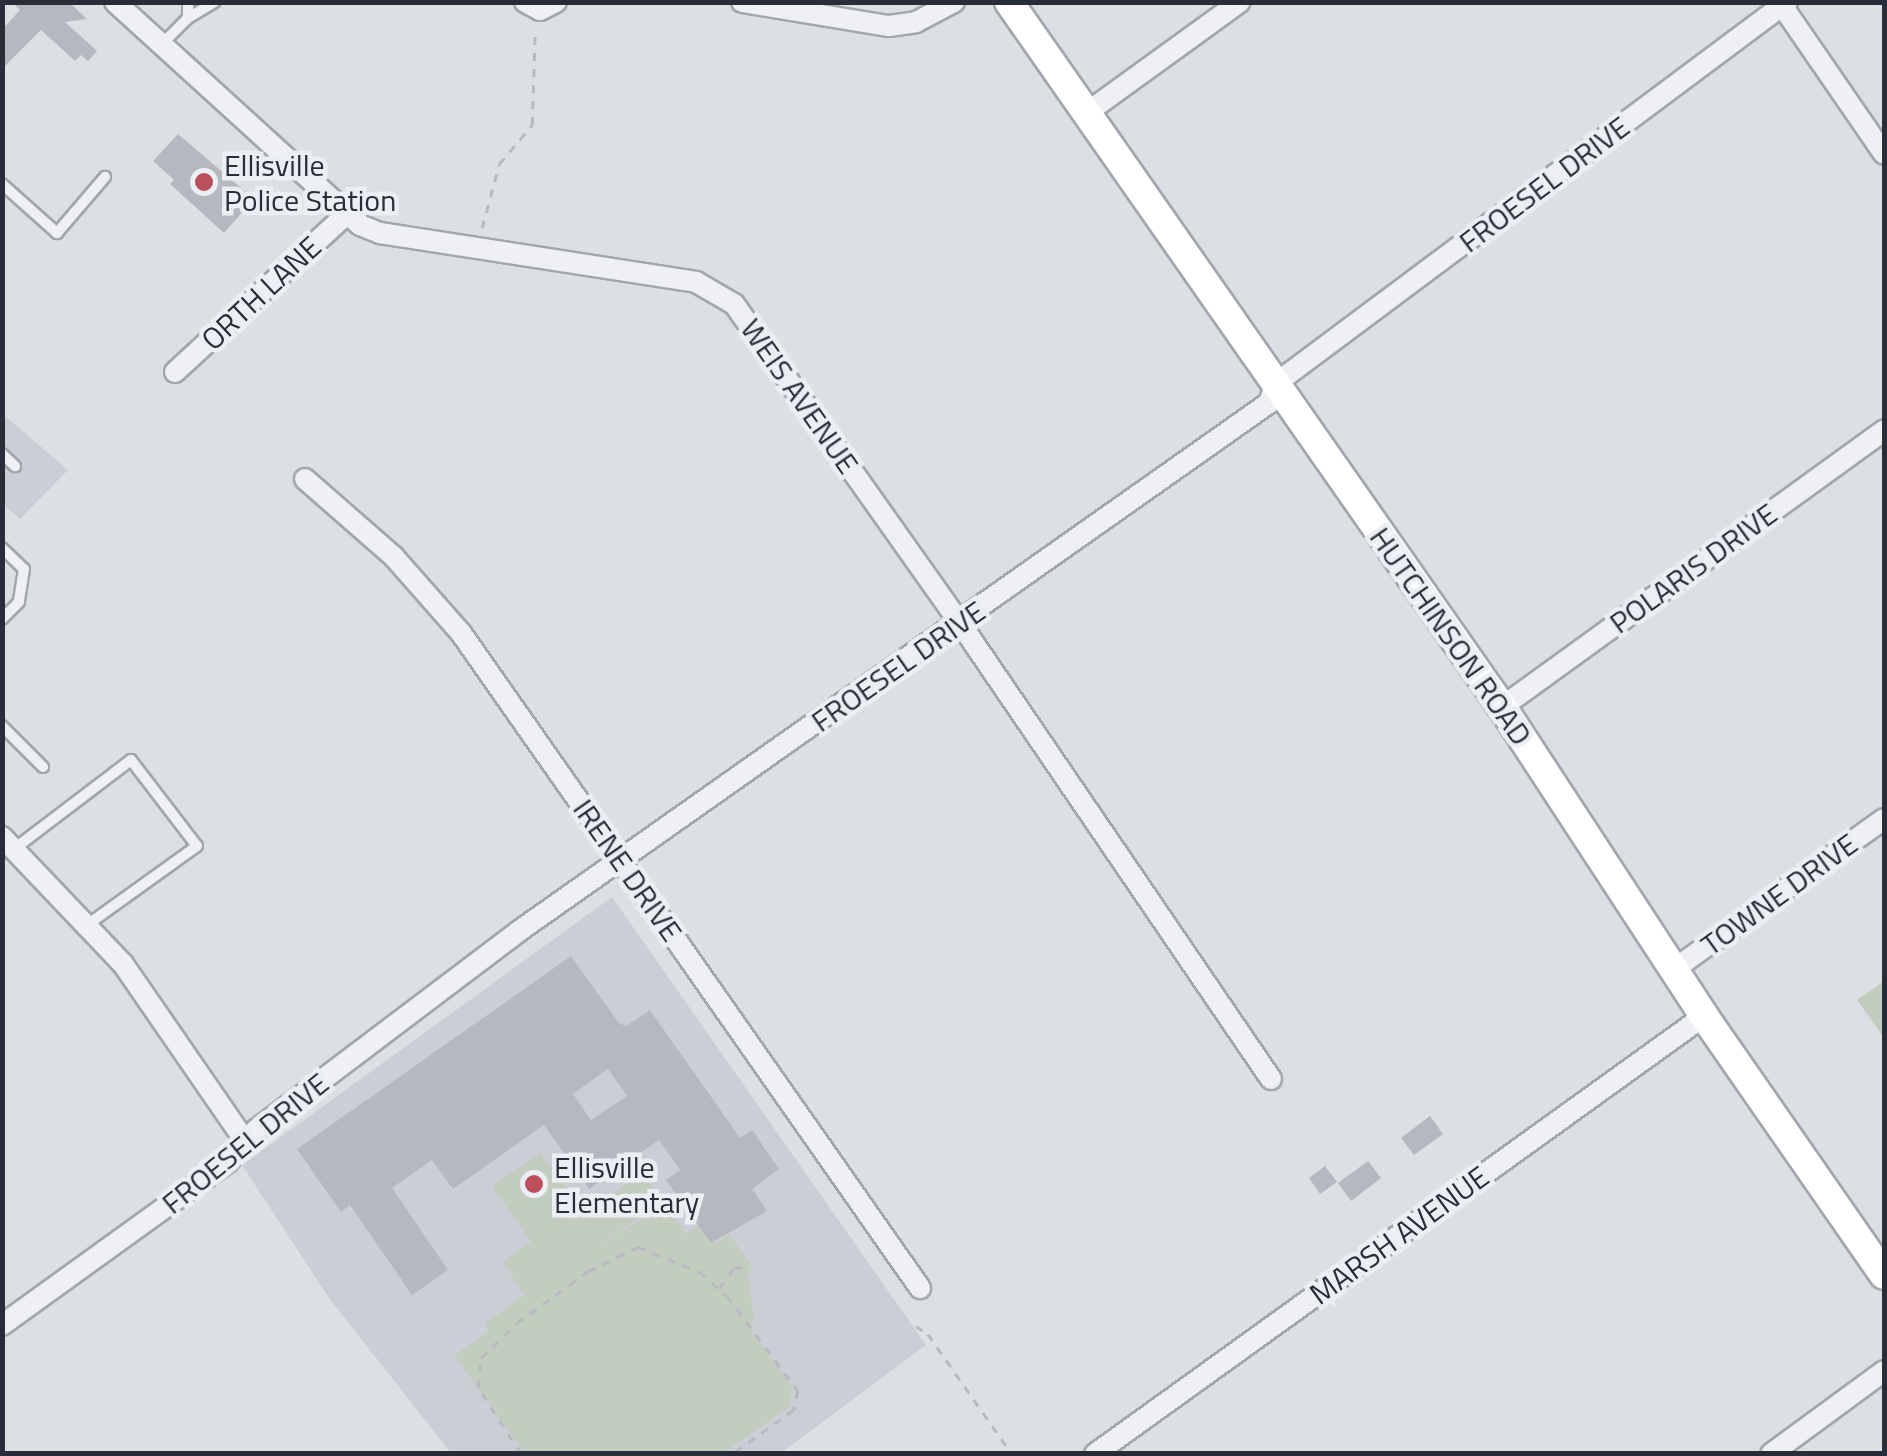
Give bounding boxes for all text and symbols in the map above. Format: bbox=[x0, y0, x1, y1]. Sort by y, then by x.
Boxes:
street label: FROESEL DRIVE bbox=[1452, 108, 1636, 260]
place label: Ellisville Police Station bbox=[224, 147, 396, 218]
marker: Ellisville Police Station bbox=[193, 171, 215, 193]
street label: ORTH LANE bbox=[194, 229, 328, 357]
street label: WEIS AVENUE bbox=[733, 312, 867, 480]
street label: POLARIS DRIVE bbox=[1602, 495, 1784, 641]
street label: HUTCHINSON ROAD bbox=[1362, 520, 1540, 752]
street label: FROESEL DRIVE bbox=[804, 593, 992, 739]
street label: IRENE DRIVE bbox=[566, 792, 690, 948]
street label: TOWNE DRIVE bbox=[1694, 825, 1864, 963]
street label: FROESEL DRIVE bbox=[155, 1065, 335, 1221]
place label: Ellisville Elementary bbox=[554, 1149, 699, 1220]
street label: MARSH AVENUE bbox=[1303, 1158, 1495, 1312]
marker: Ellisville Elementary bbox=[523, 1173, 545, 1195]

